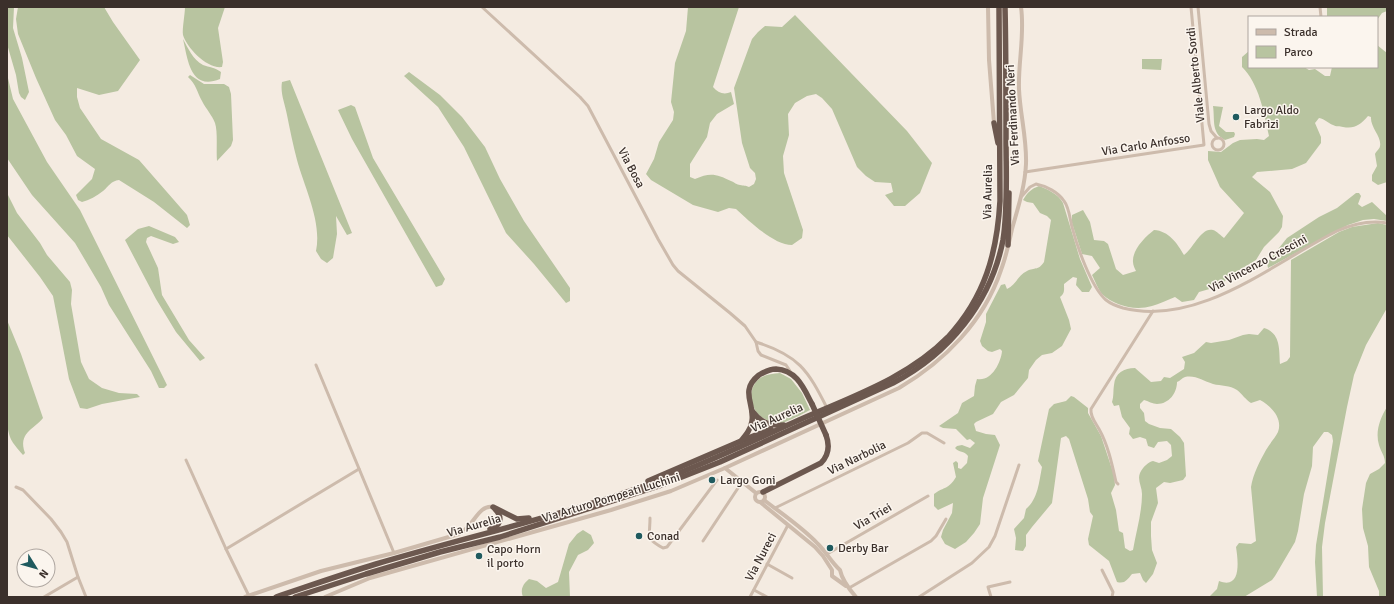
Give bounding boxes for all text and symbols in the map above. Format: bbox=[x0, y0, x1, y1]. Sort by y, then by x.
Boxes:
legend bbox=[1248, 16, 1378, 68]
text: Strada bbox=[1284, 25, 1318, 40]
street label: Viale Alberto Sordi bbox=[1184, 27, 1208, 123]
text: Parco bbox=[1284, 45, 1313, 60]
street label: Via Ferdinando Neri bbox=[1003, 64, 1023, 166]
place label: Largo Aldo Fabrizi bbox=[1244, 103, 1299, 132]
marker: Largo Aldo Fabrizi bbox=[1231, 112, 1241, 122]
street label: Via Carlo Anfosso bbox=[1101, 131, 1191, 159]
street label: Via Bosa bbox=[614, 145, 648, 191]
street label: Via Aurelia bbox=[980, 164, 996, 220]
street label: Via Vincenzo Crescini bbox=[1206, 232, 1310, 296]
street label: Via Aurelia bbox=[749, 400, 805, 436]
street label: Via Narbolia bbox=[825, 437, 889, 479]
street label: Via Arturo Pompeati Luchini bbox=[540, 470, 682, 526]
place label: Largo Goni bbox=[720, 473, 776, 488]
marker: Largo Goni bbox=[707, 475, 717, 485]
street label: Via Triei bbox=[851, 500, 895, 534]
street label: Via Aurelia bbox=[445, 511, 503, 541]
place label: Conad bbox=[647, 529, 679, 544]
street label: Via Nureci bbox=[742, 530, 780, 584]
marker: Conad bbox=[634, 531, 644, 541]
place label: Derby Bar bbox=[838, 541, 889, 556]
place label: Capo Horn il porto bbox=[487, 542, 541, 571]
marker: Derby Bar bbox=[825, 543, 835, 553]
north arrow bbox=[16, 548, 56, 588]
marker: Capo Horn il porto bbox=[474, 551, 484, 561]
text: N bbox=[36, 567, 51, 581]

